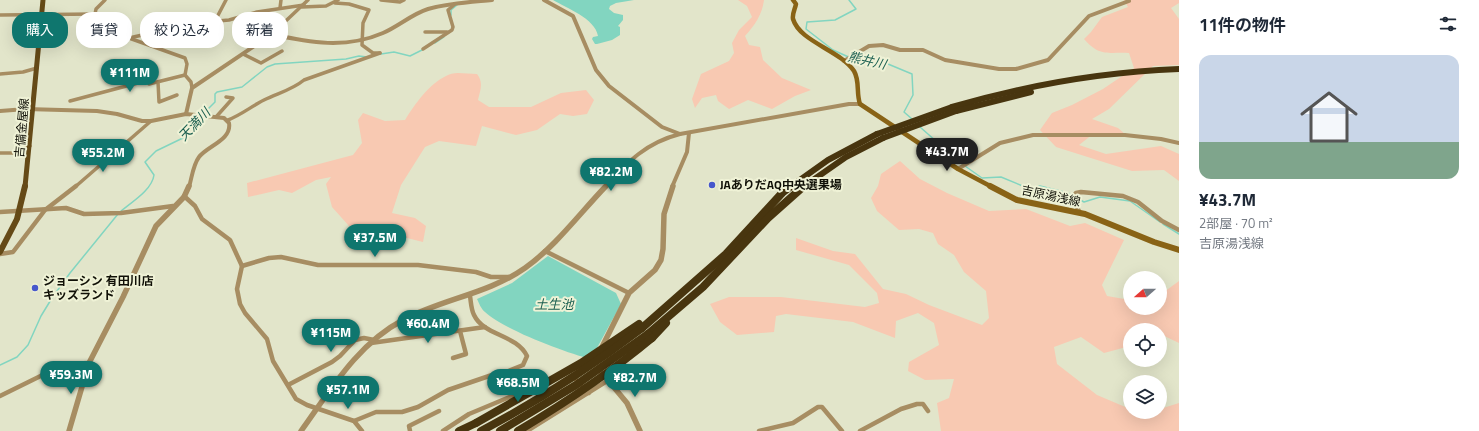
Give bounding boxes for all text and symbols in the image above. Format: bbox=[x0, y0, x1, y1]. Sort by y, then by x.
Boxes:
chip: 購入 bbox=[12, 12, 68, 48]
chip: 賃貸 bbox=[76, 12, 132, 48]
chip: 絞り込み bbox=[140, 12, 224, 48]
chip: 新着 bbox=[232, 12, 288, 48]
text: 11件の物件 bbox=[1199, 12, 1286, 38]
icon: filters bbox=[1437, 13, 1459, 35]
water label: 熊井川 bbox=[846, 46, 890, 75]
pin: ¥111M bbox=[102, 59, 158, 93]
text: ¥111M bbox=[110, 62, 150, 82]
icon: home bbox=[1293, 81, 1365, 153]
street label: 吉備金屋線 bbox=[9, 97, 34, 159]
water label: 天満川 bbox=[173, 102, 216, 145]
pin: ¥43.7M bbox=[914, 138, 980, 172]
pin: ¥55.2M bbox=[70, 139, 136, 173]
text: ¥43.7M bbox=[925, 141, 969, 161]
text: ¥55.2M bbox=[81, 142, 125, 162]
pin: ¥82.2M bbox=[578, 158, 644, 192]
text: ¥82.2M bbox=[589, 161, 633, 181]
place label: JAありだAQ中央選果場 bbox=[720, 175, 842, 194]
marker: JAありだAQ中央選果場 bbox=[707, 180, 717, 190]
street label: 吉原湯浅線 bbox=[1020, 180, 1082, 211]
text: ¥43.7M bbox=[1199, 187, 1256, 213]
text: 2部屋 · 70 m² bbox=[1199, 213, 1273, 233]
pin: ¥37.5M bbox=[342, 224, 408, 258]
text: ¥37.5M bbox=[353, 227, 397, 247]
text: 吉原湯浅線 bbox=[1199, 233, 1264, 253]
place label: ジョーシン 有田川店 キッズランド bbox=[43, 271, 153, 304]
north arrow bbox=[1123, 271, 1167, 315]
map controls bbox=[1123, 271, 1167, 419]
marker: ジョーシン 有田川店 キッズランド bbox=[30, 283, 40, 293]
water label: 土生池 bbox=[534, 294, 575, 314]
pin: ¥60.4M bbox=[395, 310, 461, 344]
text: ¥60.4M bbox=[406, 313, 450, 333]
pin: ¥115M bbox=[303, 319, 359, 353]
text: ¥115M bbox=[311, 322, 351, 342]
button: locate bbox=[1123, 323, 1167, 367]
pin: ¥59.3M bbox=[38, 361, 104, 395]
text: ¥59.3M bbox=[49, 364, 93, 384]
pin: ¥82.7M bbox=[602, 364, 668, 398]
text: ¥82.7M bbox=[613, 367, 657, 387]
pin: ¥68.5M bbox=[485, 369, 551, 403]
text: ¥68.5M bbox=[496, 372, 540, 392]
button: layers bbox=[1123, 375, 1167, 419]
pin: ¥57.1M bbox=[315, 376, 381, 410]
text: ¥57.1M bbox=[326, 379, 370, 399]

